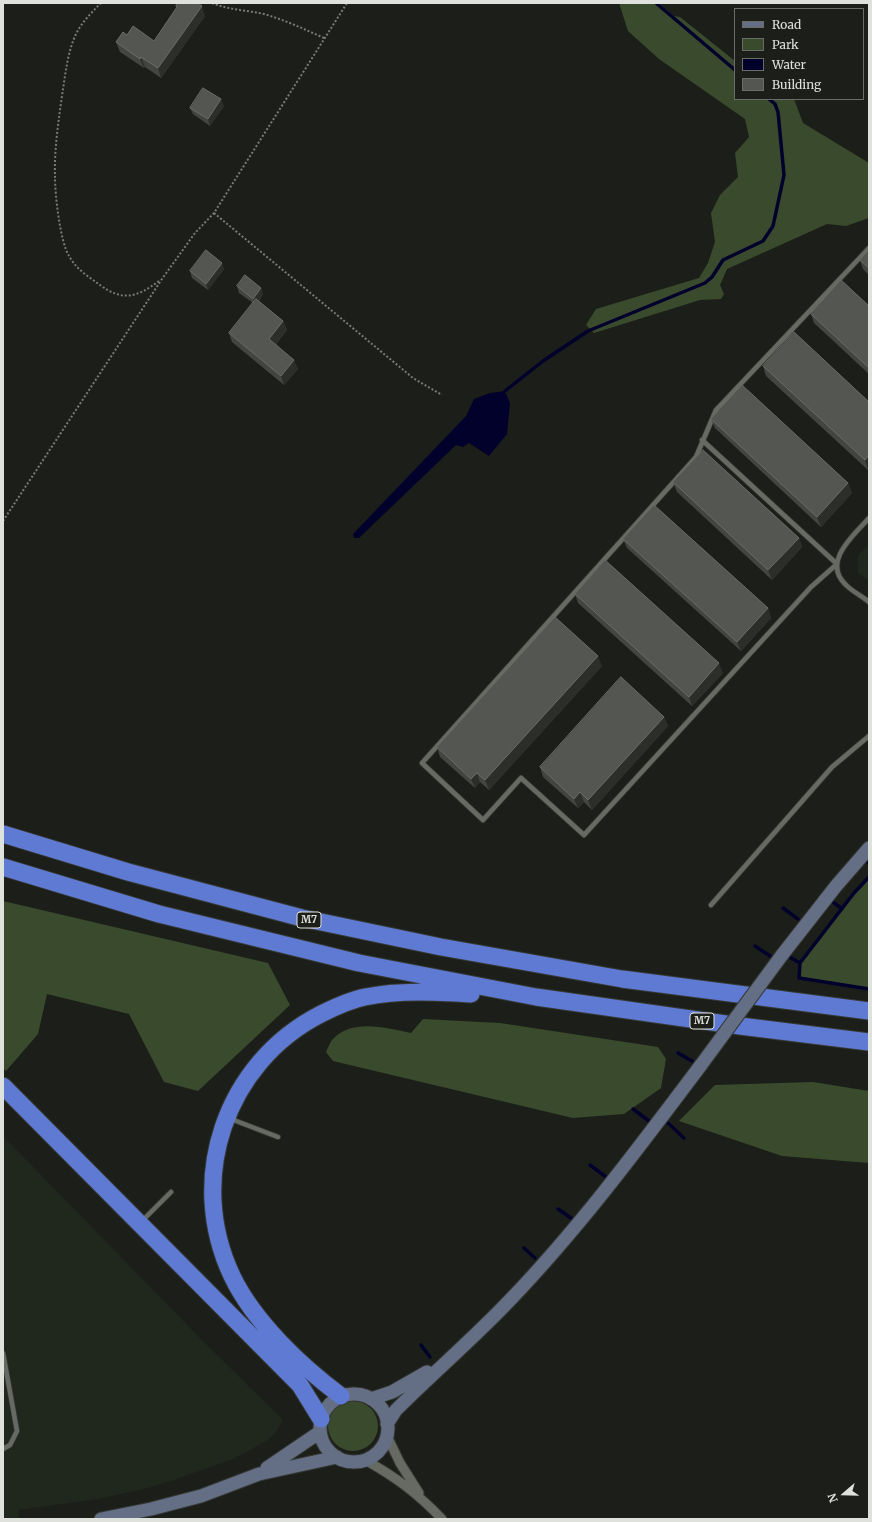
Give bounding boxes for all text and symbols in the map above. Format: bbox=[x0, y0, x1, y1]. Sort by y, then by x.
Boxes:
legend bbox=[734, 8, 864, 100]
text: Road bbox=[772, 17, 801, 32]
text: Park bbox=[772, 37, 799, 52]
text: Water bbox=[772, 57, 806, 72]
text: Building bbox=[772, 77, 821, 92]
road number: M7 bbox=[297, 912, 321, 928]
road number: M7 bbox=[690, 1013, 714, 1029]
north arrow bbox=[824, 1474, 864, 1514]
text: N bbox=[825, 1492, 841, 1505]

